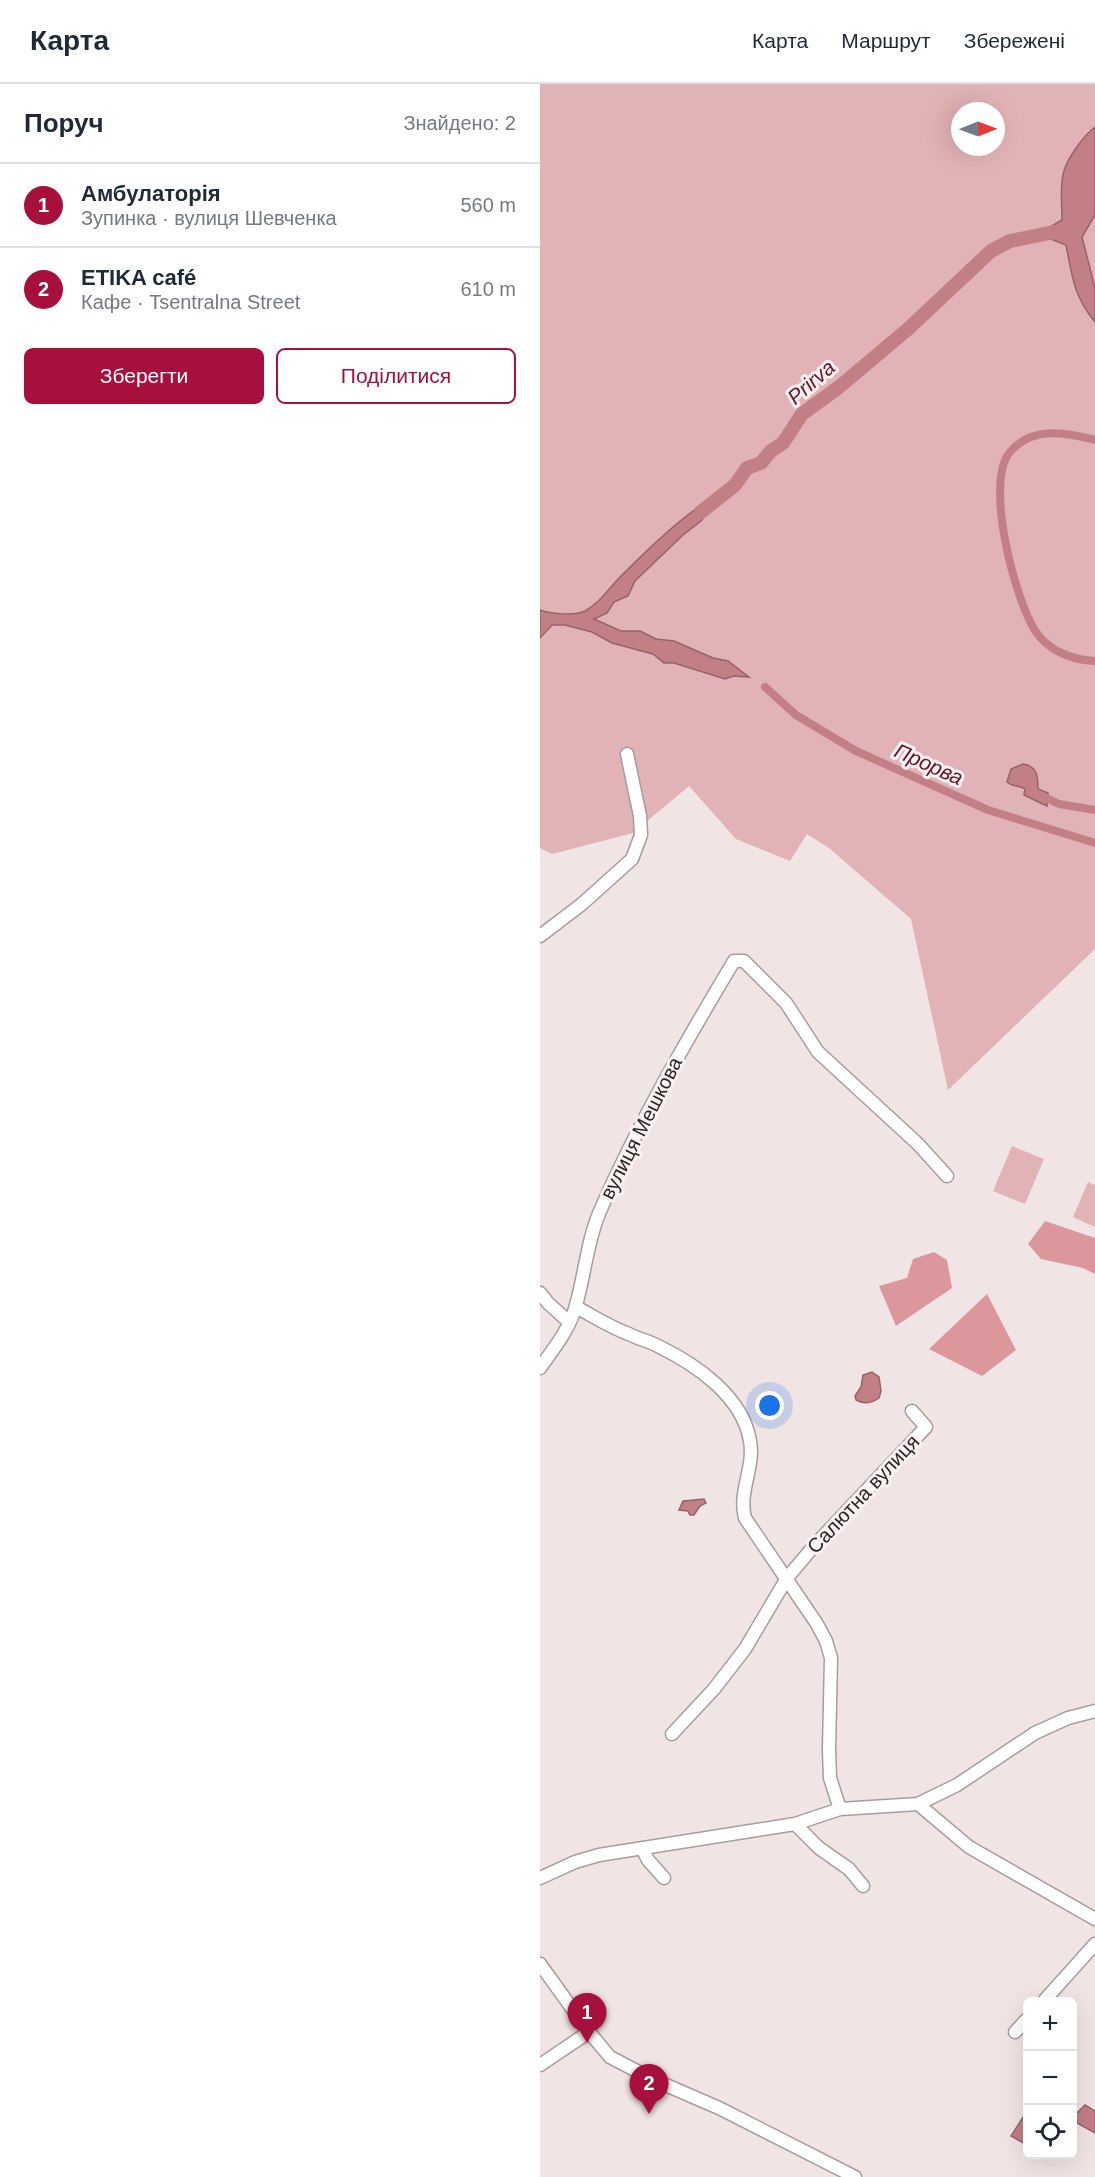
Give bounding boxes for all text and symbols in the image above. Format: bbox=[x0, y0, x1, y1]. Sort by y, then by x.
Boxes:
text: Карта bbox=[30, 25, 109, 56]
text: Карта bbox=[752, 29, 808, 52]
text: Маршрут bbox=[841, 29, 931, 52]
text: Збережені bbox=[964, 29, 1065, 52]
north arrow bbox=[951, 102, 1005, 156]
text: Поруч bbox=[24, 108, 104, 138]
text: Знайдено: 2 bbox=[403, 112, 516, 134]
text: Амбулаторія bbox=[81, 181, 221, 206]
text: 1 bbox=[38, 194, 49, 216]
text: 560 m bbox=[460, 194, 516, 216]
text: Зупинка · вулиця Шевченка bbox=[81, 207, 337, 229]
text: ETIKA café bbox=[81, 265, 196, 290]
text: 2 bbox=[38, 278, 49, 300]
text: 610 m bbox=[460, 278, 516, 300]
text: Кафе · Tsentralna Street bbox=[81, 291, 300, 313]
button: Зберегти bbox=[24, 348, 264, 404]
button: Поділитися bbox=[276, 348, 516, 404]
water label: Prirva bbox=[783, 355, 839, 409]
water label: Прорва bbox=[891, 739, 967, 789]
street label: вулиця Мешкова bbox=[596, 1053, 687, 1203]
your location bbox=[755, 1391, 784, 1420]
street label: Салютна вулиця bbox=[803, 1430, 923, 1558]
pin: 1 bbox=[568, 1994, 606, 2043]
map controls bbox=[1023, 1997, 1077, 2159]
button: + bbox=[1023, 1997, 1077, 2051]
button: − bbox=[1023, 2051, 1077, 2105]
pin: 2 bbox=[630, 2064, 668, 2114]
button: locate bbox=[1023, 2105, 1077, 2159]

